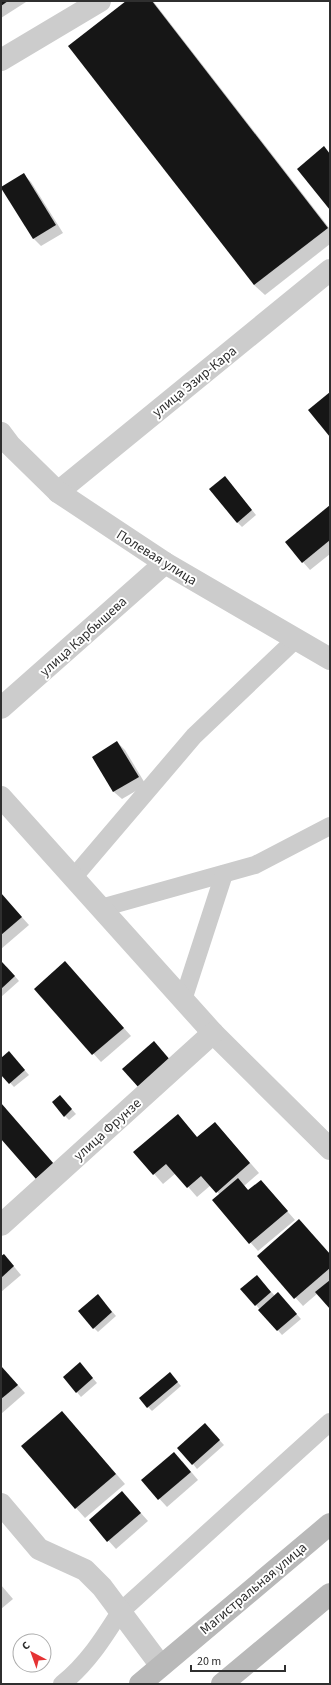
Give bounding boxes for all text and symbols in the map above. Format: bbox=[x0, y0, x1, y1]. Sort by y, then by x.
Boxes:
street label: улица Эзир-Кара bbox=[148, 341, 241, 422]
street label: Полевая улица bbox=[112, 525, 201, 591]
street label: улица Карбышева bbox=[36, 592, 132, 681]
street label: улица Фрунзе bbox=[69, 1094, 146, 1166]
street label: Магистральная улица bbox=[196, 1538, 311, 1640]
north arrow bbox=[12, 1633, 52, 1673]
text: С bbox=[18, 1638, 34, 1654]
scale bar bbox=[191, 1647, 285, 1673]
text: 20 m bbox=[197, 1653, 221, 1670]

